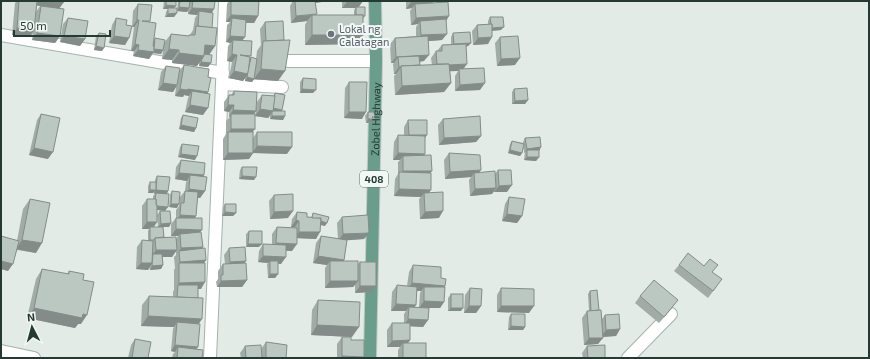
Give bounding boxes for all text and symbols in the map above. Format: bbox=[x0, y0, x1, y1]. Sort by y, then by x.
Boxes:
scale bar bbox=[14, 12, 110, 38]
text: 50 m bbox=[20, 18, 47, 32]
place label: Lokal ng Calatagan bbox=[339, 22, 389, 48]
marker: Lokal ng Calatagan bbox=[326, 29, 336, 39]
street label: Zobel Highway bbox=[368, 82, 382, 156]
road number: 408 bbox=[360, 171, 388, 187]
north arrow bbox=[12, 307, 52, 347]
text: N bbox=[26, 310, 36, 323]

